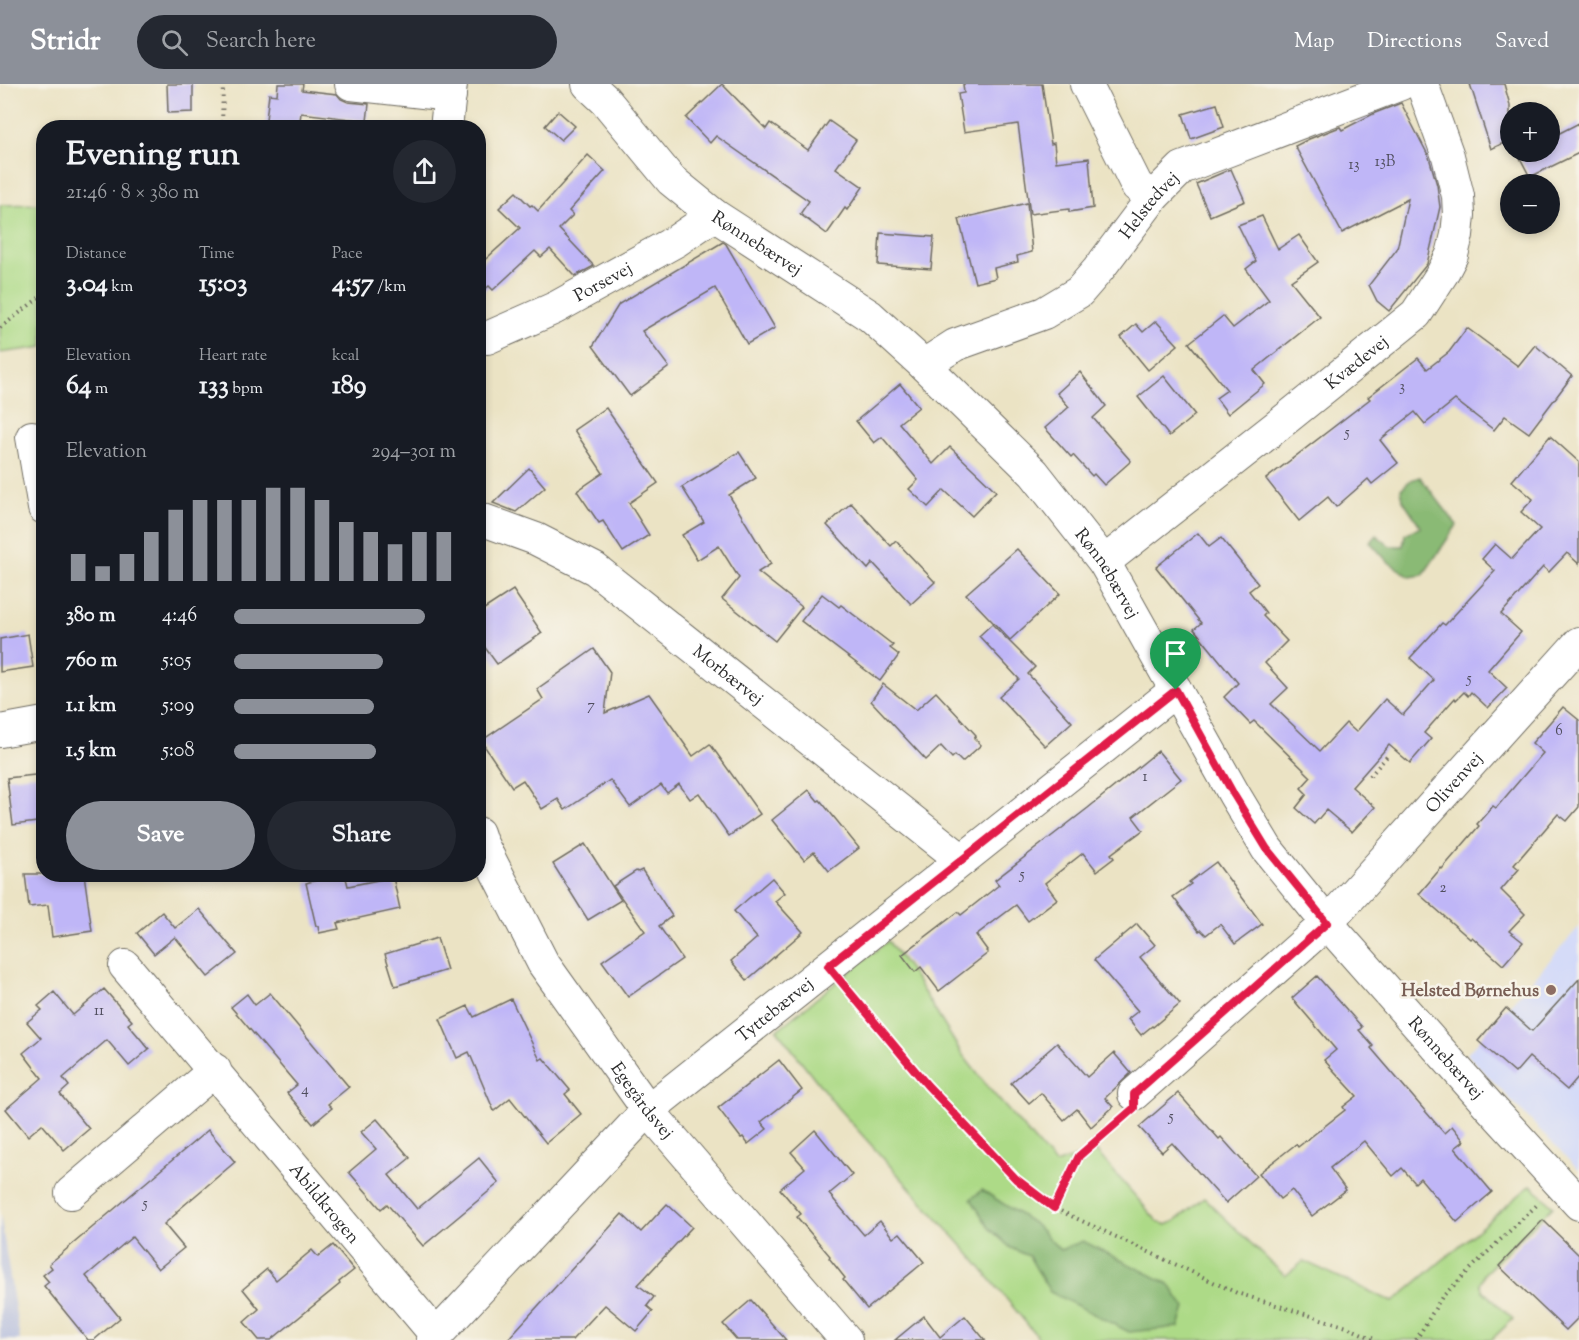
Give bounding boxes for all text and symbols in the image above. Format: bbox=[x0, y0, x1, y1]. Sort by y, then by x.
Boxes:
search box bbox=[137, 15, 557, 69]
text: Stridr bbox=[30, 22, 101, 62]
icon: search bbox=[158, 26, 191, 59]
text: Search here bbox=[206, 26, 316, 58]
text: Map bbox=[1294, 27, 1334, 57]
text: Directions bbox=[1367, 27, 1462, 57]
text: Saved bbox=[1495, 27, 1549, 57]
map controls bbox=[1500, 102, 1560, 234]
button: + bbox=[1500, 102, 1560, 162]
text: Evening run bbox=[66, 132, 240, 180]
button: share bbox=[393, 140, 456, 203]
house number: 13B bbox=[1375, 152, 1396, 173]
house number: 13 bbox=[1348, 155, 1360, 176]
street label: Helstedvej bbox=[1114, 167, 1186, 246]
button: − bbox=[1500, 174, 1560, 234]
text: 21:46 · 8 × 380 m bbox=[66, 179, 199, 208]
street label: Rønnebærvej bbox=[706, 206, 807, 284]
text: Distance bbox=[66, 243, 126, 266]
text: Time bbox=[199, 243, 235, 266]
text: Pace bbox=[332, 243, 363, 266]
street label: Porsevej bbox=[570, 257, 638, 310]
text: 3.04 bbox=[66, 266, 108, 303]
text: 15:03 bbox=[199, 266, 248, 303]
text: 4:57 bbox=[332, 266, 374, 303]
text: km bbox=[108, 276, 133, 299]
text: /km bbox=[374, 276, 406, 299]
street label: Kvædevej bbox=[1320, 330, 1395, 397]
text: Elevation bbox=[66, 345, 131, 368]
text: Heart rate bbox=[199, 345, 267, 368]
text: kcal bbox=[332, 345, 360, 368]
text: 64 bbox=[66, 368, 92, 405]
text: 133 bbox=[199, 368, 229, 405]
text: 189 bbox=[332, 368, 366, 405]
house number: 3 bbox=[1399, 377, 1405, 398]
text: m bbox=[92, 378, 108, 401]
text: bpm bbox=[229, 378, 263, 401]
house number: 5 bbox=[1343, 423, 1350, 444]
text: Elevation bbox=[66, 438, 147, 467]
text: 294–301 m bbox=[371, 438, 456, 467]
street label: Rønnebærvej bbox=[1067, 523, 1144, 624]
text: 380 m bbox=[66, 602, 115, 631]
text: 4:46 bbox=[162, 602, 197, 631]
pin bbox=[1150, 628, 1201, 690]
icon: arrive bbox=[1159, 637, 1192, 670]
street label: Morbærvej bbox=[686, 640, 768, 713]
text: 760 m bbox=[66, 647, 117, 676]
text: 5:05 bbox=[162, 647, 191, 676]
house number: 5 bbox=[1465, 669, 1472, 690]
text: 1.1 km bbox=[66, 692, 116, 721]
text: 5:09 bbox=[162, 692, 194, 721]
house number: 7 bbox=[587, 696, 595, 717]
house number: 6 bbox=[1555, 721, 1563, 742]
text: 1.5 km bbox=[66, 737, 116, 766]
text: 5:08 bbox=[162, 737, 194, 766]
street label: Olivenvej bbox=[1420, 747, 1490, 820]
house number: 1 bbox=[1142, 767, 1148, 788]
button: Save bbox=[66, 801, 255, 870]
button: Share bbox=[267, 801, 456, 870]
house number: 5 bbox=[1018, 865, 1025, 886]
house number: 2 bbox=[1439, 878, 1447, 899]
street label: Tyttebærvej bbox=[731, 972, 820, 1050]
place label: Helsted Børnehus bbox=[1401, 979, 1539, 1005]
marker: Helsted Børnehus bbox=[1544, 983, 1558, 997]
house number: 11 bbox=[94, 1001, 104, 1022]
street label: Rønnebærvej bbox=[1401, 1012, 1489, 1106]
street label: Egegårdsvej bbox=[603, 1058, 679, 1146]
house number: 4 bbox=[301, 1080, 309, 1101]
house number: 5 bbox=[1167, 1107, 1174, 1128]
street label: Abildkrogen bbox=[282, 1158, 365, 1251]
house number: 5 bbox=[141, 1194, 148, 1215]

